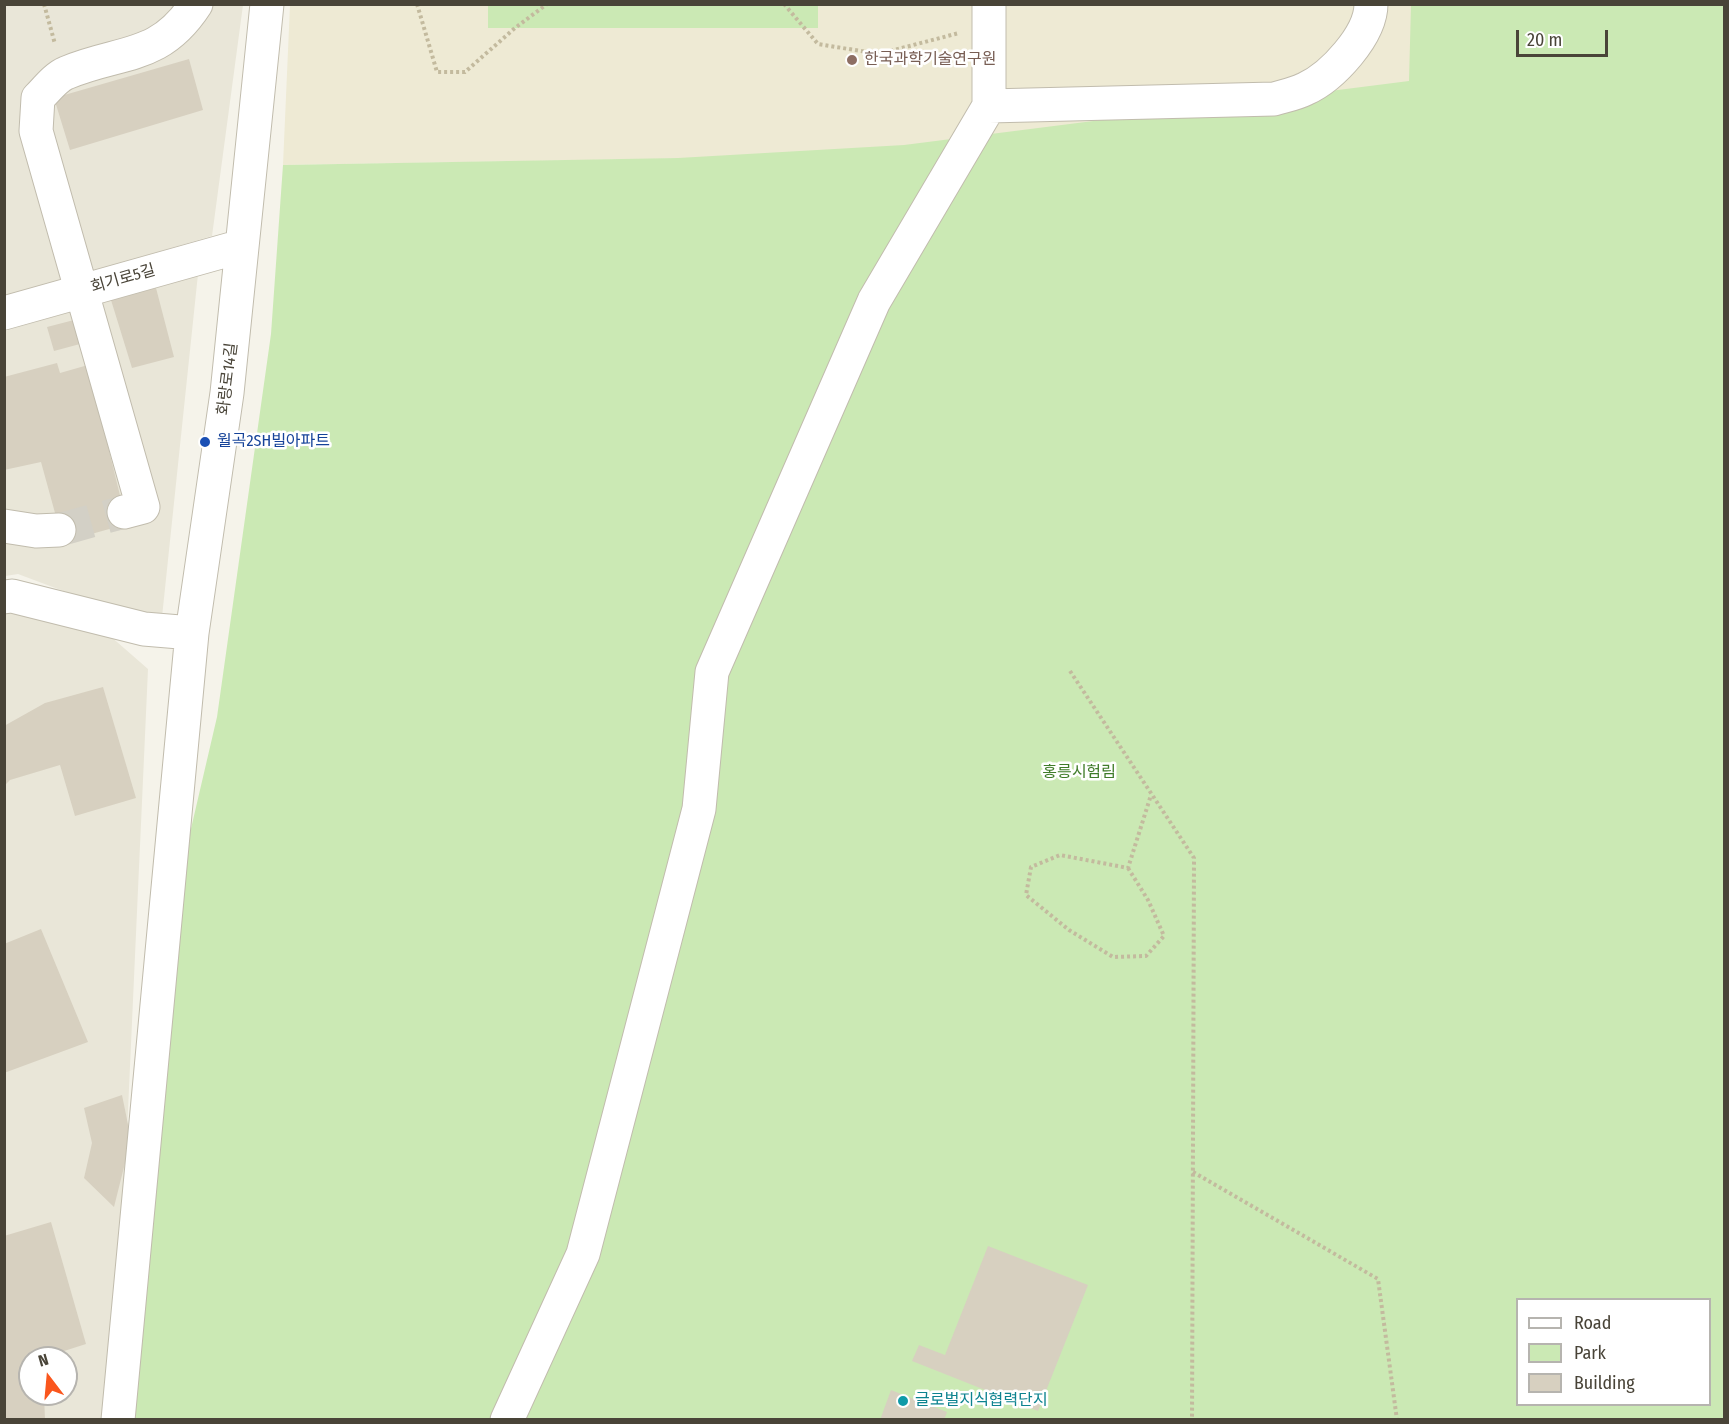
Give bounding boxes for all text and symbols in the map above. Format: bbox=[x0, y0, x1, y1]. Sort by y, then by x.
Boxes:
scale bar bbox=[1519, 18, 1610, 56]
text: 20 m bbox=[1527, 29, 1562, 51]
place label: 한국과학기술연구원 bbox=[864, 50, 996, 70]
marker: 한국과학기술연구원 bbox=[845, 53, 859, 67]
street label: 회기로5길 bbox=[89, 261, 157, 297]
street label: 화랑로14길 bbox=[214, 342, 242, 416]
place label: 월곡2SH빌아파트 bbox=[217, 432, 330, 452]
marker: 월곡2SH빌아파트 bbox=[198, 435, 212, 449]
park label: 홍릉시험림 bbox=[1042, 763, 1116, 783]
legend bbox=[1516, 1298, 1711, 1406]
text: Road bbox=[1574, 1312, 1611, 1334]
text: Park bbox=[1574, 1342, 1606, 1364]
north arrow bbox=[18, 1346, 78, 1406]
text: N bbox=[36, 1350, 51, 1371]
text: Building bbox=[1574, 1372, 1635, 1394]
place label: 글로벌지식협력단지 bbox=[915, 1391, 1047, 1411]
marker: 글로벌지식협력단지 bbox=[896, 1394, 910, 1408]

